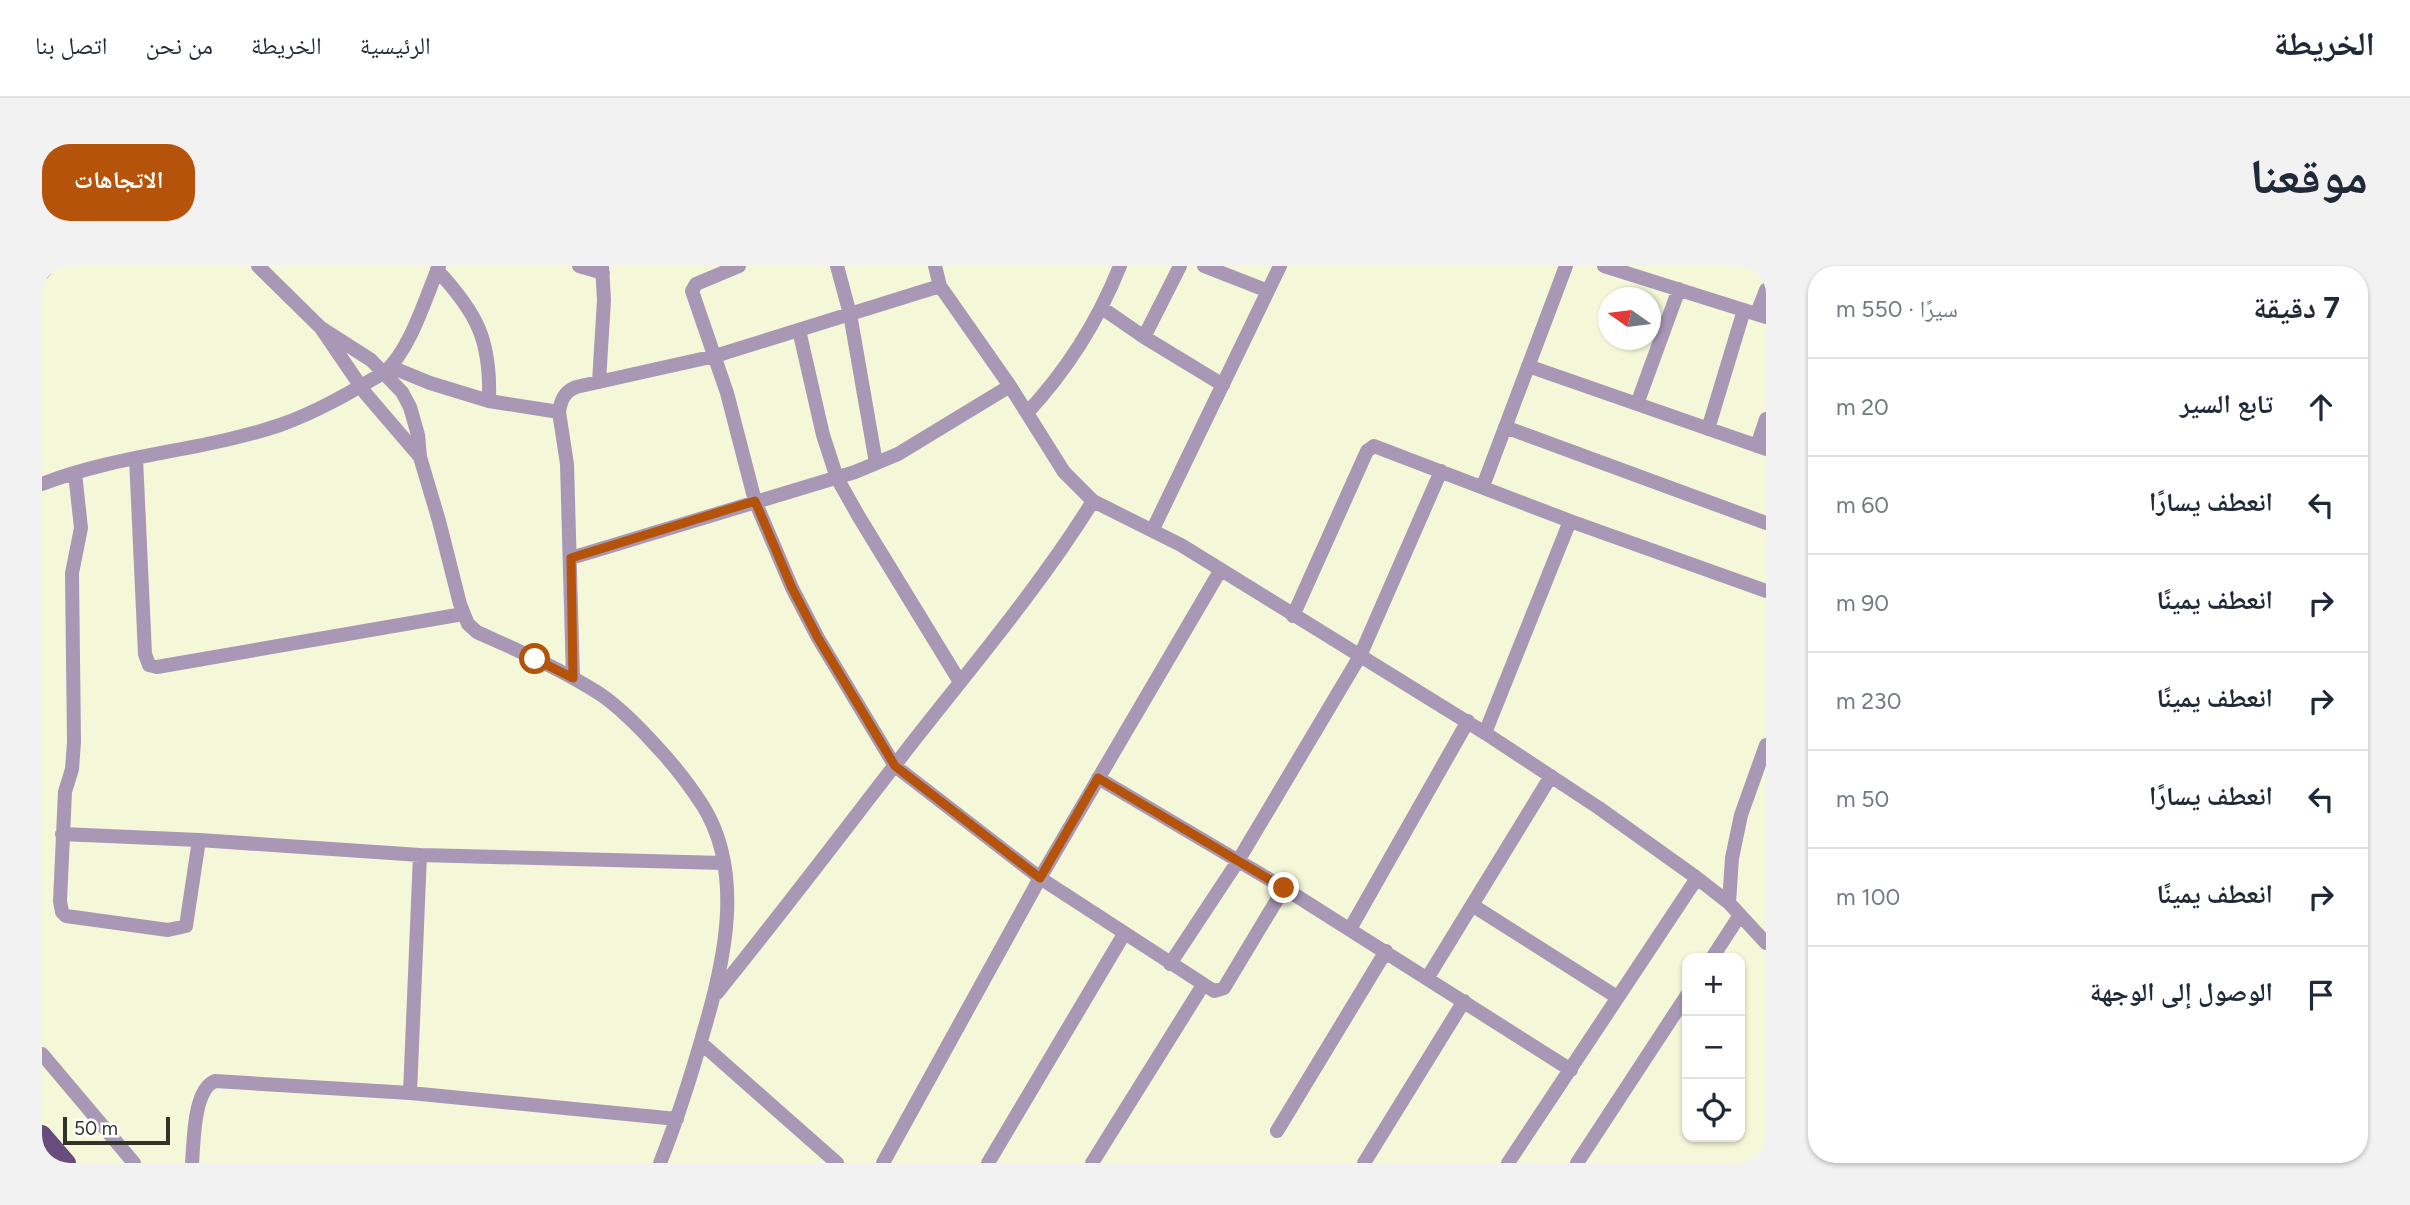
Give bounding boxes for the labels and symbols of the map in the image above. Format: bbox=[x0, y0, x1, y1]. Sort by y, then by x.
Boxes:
north arrow bbox=[1598, 287, 1661, 350]
route start bbox=[519, 643, 550, 674]
route end bbox=[1268, 872, 1299, 903]
scale bar bbox=[63, 1114, 170, 1146]

